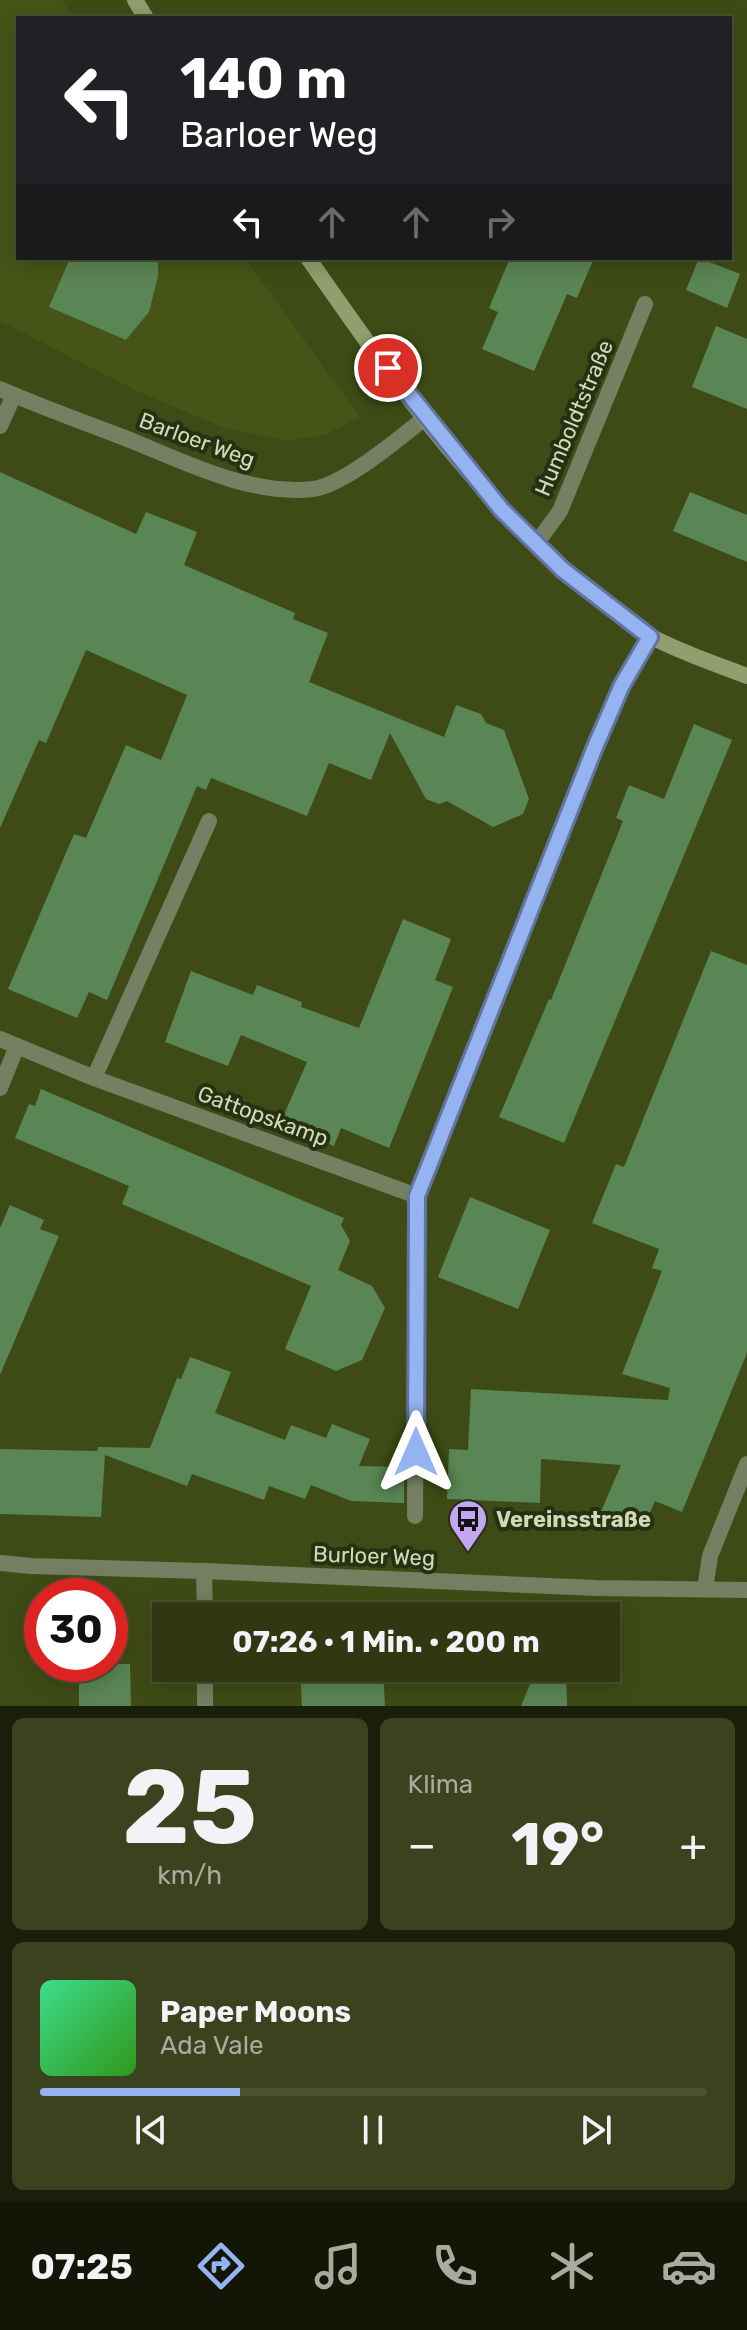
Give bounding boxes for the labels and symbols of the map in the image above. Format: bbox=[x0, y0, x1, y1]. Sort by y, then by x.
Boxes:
pin bbox=[354, 334, 422, 402]
street label: Humboldtstraße bbox=[529, 336, 619, 500]
street label: Barloer Weg bbox=[136, 407, 258, 473]
street label: Gattopskamp bbox=[194, 1080, 332, 1152]
position arrow bbox=[374, 1410, 458, 1494]
bus stop icon: Vereinsstraße bbox=[447, 1498, 489, 1553]
place label: Vereinsstraße bbox=[496, 1506, 651, 1533]
street label: Burloer Weg bbox=[313, 1540, 435, 1572]
speed limit sign: 30 bbox=[24, 1578, 128, 1682]

